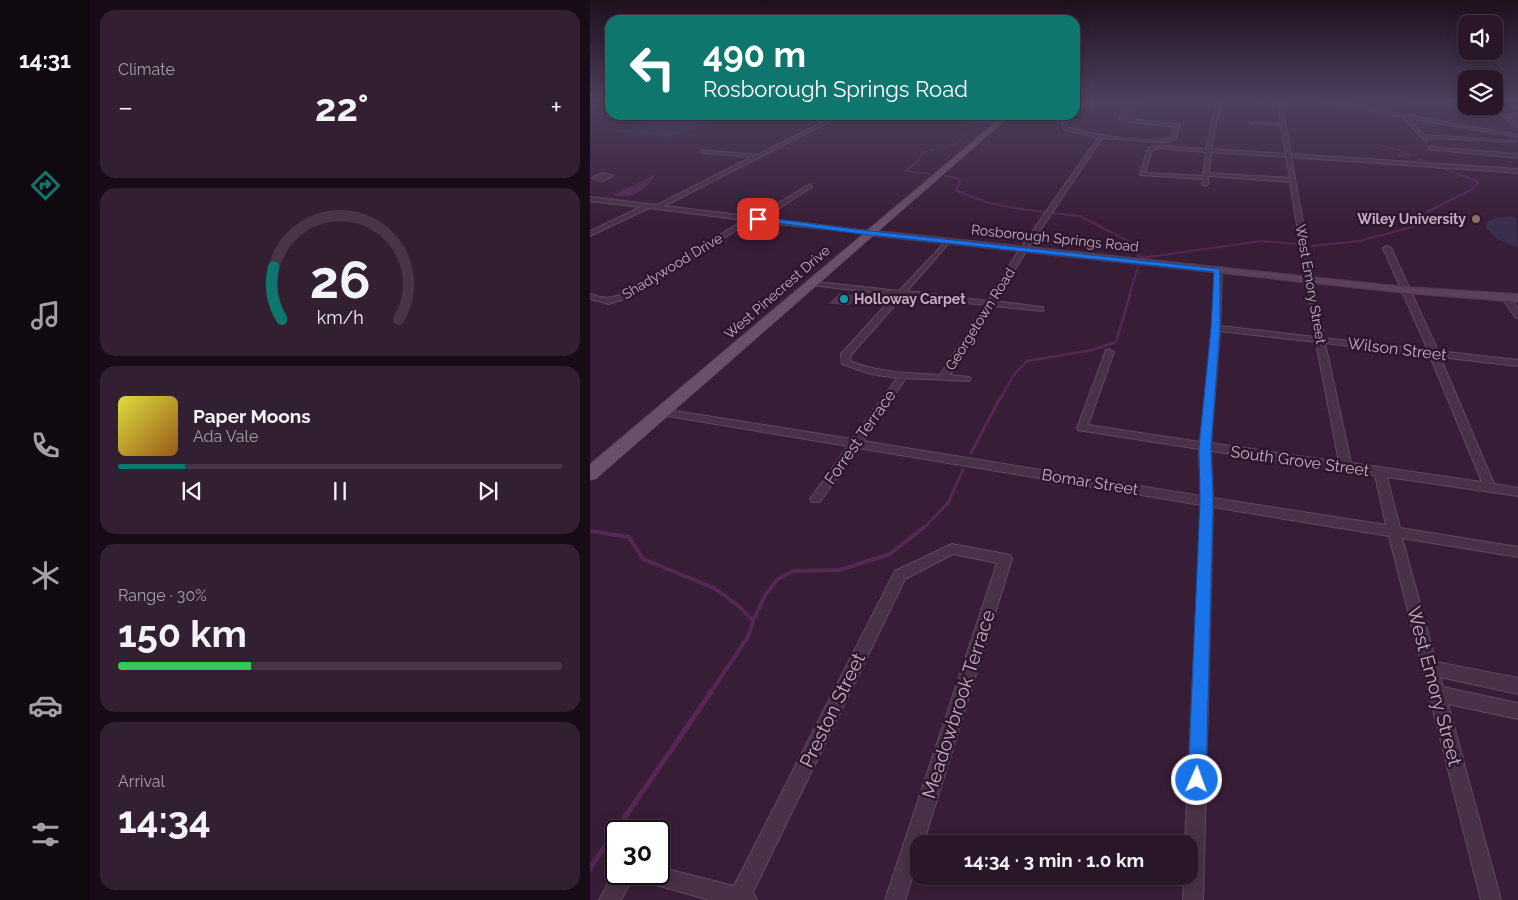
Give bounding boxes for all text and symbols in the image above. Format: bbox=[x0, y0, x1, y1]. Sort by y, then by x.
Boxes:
map controls bbox=[1458, 15, 1503, 115]
button: sound bbox=[1458, 15, 1503, 60]
text: 490 m bbox=[703, 34, 806, 75]
icon: left bbox=[620, 35, 685, 100]
text: 14:31 bbox=[19, 47, 71, 73]
text: Climate bbox=[118, 60, 175, 79]
button: layers bbox=[1458, 70, 1503, 115]
text: Rosborough Springs Road bbox=[703, 76, 968, 102]
text: 22° bbox=[315, 85, 368, 130]
text: − bbox=[118, 91, 133, 124]
text: + bbox=[550, 91, 562, 124]
icon: directions bbox=[28, 168, 63, 203]
pin bbox=[737, 198, 779, 240]
icon: arrive bbox=[744, 205, 772, 233]
place label: Wiley University bbox=[1357, 211, 1466, 227]
marker: Wiley University bbox=[1470, 213, 1482, 225]
street label: Rosborough Springs Road bbox=[970, 221, 1140, 255]
street label: West Emory Street bbox=[1293, 223, 1329, 345]
street label: Shadywood Drive bbox=[619, 230, 725, 302]
street label: West Pinecrest Drive bbox=[721, 242, 833, 342]
text: 26 bbox=[310, 249, 370, 310]
street label: Georgetown Road bbox=[942, 265, 1018, 373]
place label: Holloway Carpet bbox=[854, 291, 966, 307]
marker: Holloway Carpet bbox=[838, 293, 850, 305]
icon: music bbox=[28, 298, 63, 333]
text: km/h bbox=[316, 307, 364, 328]
street label: Wilson Street bbox=[1346, 334, 1448, 365]
street label: Forrest Terrace bbox=[820, 386, 900, 488]
text: Paper Moons bbox=[193, 405, 311, 427]
text: Ada Vale bbox=[193, 427, 258, 446]
icon: phone bbox=[28, 428, 63, 463]
street label: South Grove Street bbox=[1230, 442, 1371, 480]
street label: Bomar Street bbox=[1040, 465, 1140, 499]
icon: previous bbox=[178, 477, 206, 505]
icon: pause bbox=[326, 477, 354, 505]
icon: next bbox=[474, 477, 502, 505]
icon: climate bbox=[28, 558, 63, 593]
text: Range · 30% bbox=[118, 586, 207, 605]
street label: West Emory Street bbox=[1403, 604, 1467, 769]
street label: Meadowbrook Terrace bbox=[917, 607, 999, 801]
text: 150 km bbox=[118, 611, 247, 656]
street label: Preston Street bbox=[795, 649, 869, 771]
icon: car bbox=[28, 688, 63, 723]
position arrow bbox=[1170, 753, 1222, 805]
text: Arrival bbox=[118, 772, 165, 791]
text: 14:34 bbox=[118, 797, 211, 842]
icon: filters bbox=[28, 817, 63, 852]
speed limit sign: 30 bbox=[605, 820, 670, 885]
text: 14:34 · 3 min · 1.0 km bbox=[964, 849, 1144, 871]

